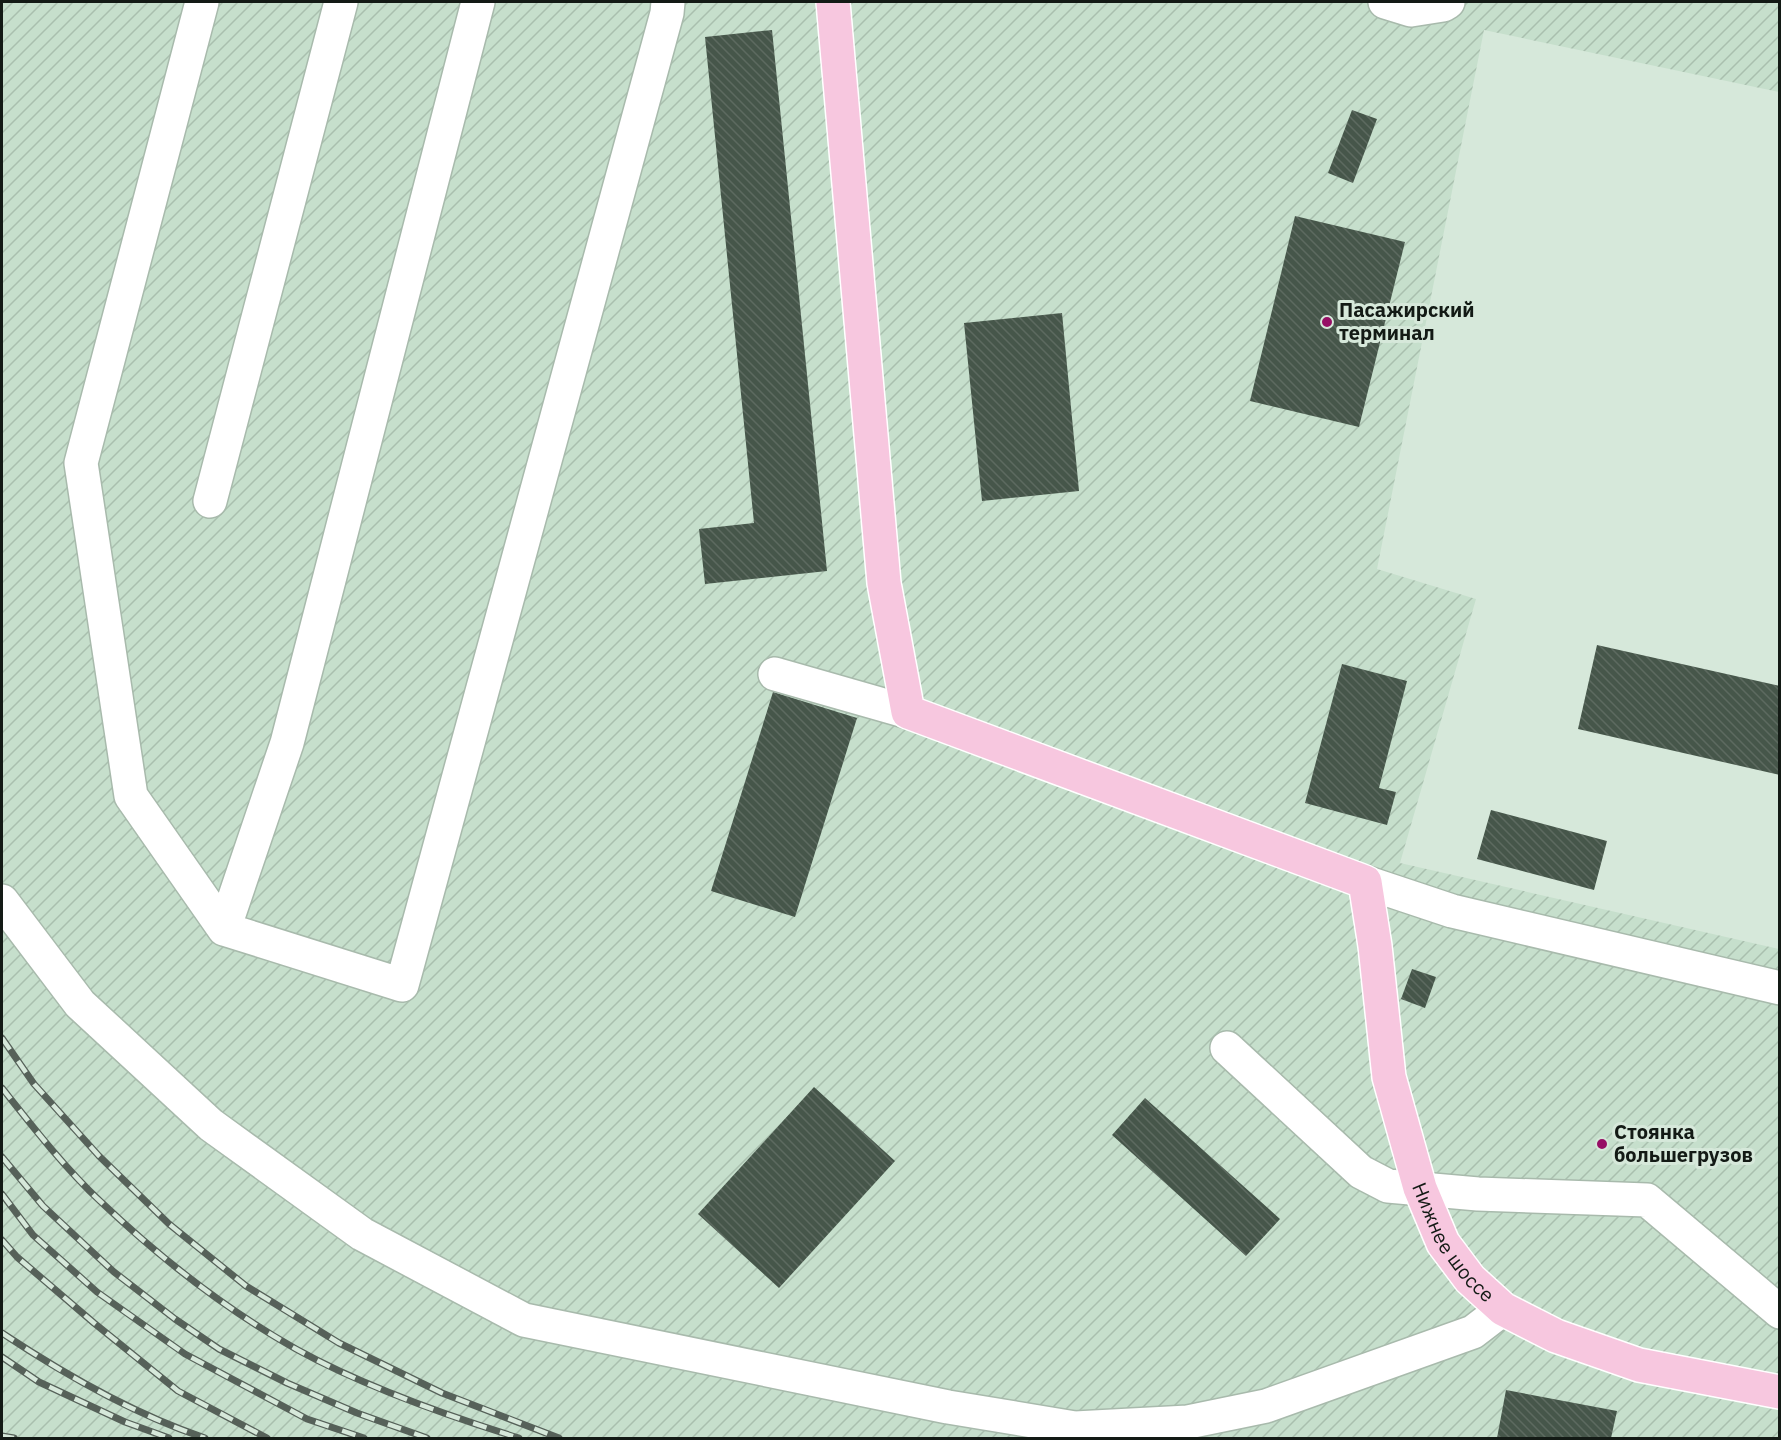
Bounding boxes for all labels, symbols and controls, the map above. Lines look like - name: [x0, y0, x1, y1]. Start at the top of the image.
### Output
- place label: Пасажирский терминал: [1339, 296, 1475, 346]
- marker: Пасажирский терминал: [1320, 315, 1334, 329]
- place label: Стоянка большегрузов: [1614, 1118, 1753, 1168]
- marker: Стоянка большегрузов: [1595, 1137, 1609, 1151]
- street label: Нижнее шоссе: [1406, 1178, 1501, 1308]

